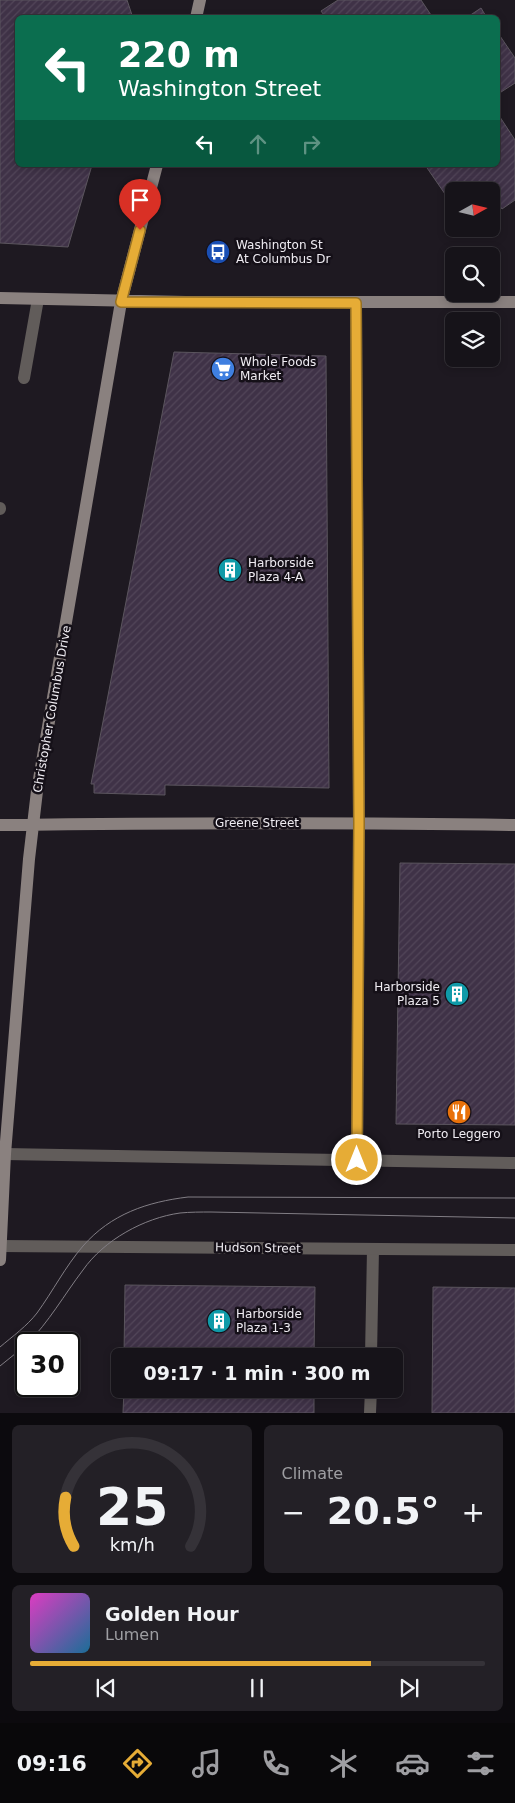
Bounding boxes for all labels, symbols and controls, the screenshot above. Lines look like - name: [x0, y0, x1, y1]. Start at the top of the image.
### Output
- icon: left: [35, 35, 100, 100]
- text: 220 m: [118, 35, 240, 75]
- text: Washington Street: [118, 76, 321, 101]
- icon: left: [191, 130, 219, 158]
- icon: ahead: [244, 130, 272, 158]
- icon: right: [297, 130, 325, 158]
- pin: [119, 179, 161, 230]
- north arrow: [445, 182, 500, 238]
- map controls: [445, 182, 500, 367]
- icon: arrive: [126, 186, 154, 214]
- place label: Washington St At Columbus Dr: [236, 238, 330, 266]
- bus stop icon: Washington St At Columbus Dr: [205, 239, 231, 265]
- button: search: [445, 247, 500, 302]
- button: layers: [445, 312, 500, 367]
- place label: Whole Foods Market: [240, 355, 316, 383]
- supermarket icon: Whole Foods Market: [210, 356, 236, 382]
- place label: Harborside Plaza 4-A: [248, 556, 314, 584]
- building icon: Harborside Plaza 4-A: [217, 557, 243, 583]
- street label: Christopher Columbus Drive: [30, 624, 74, 794]
- street label: Greene Street: [215, 816, 299, 830]
- place label: Harborside Plaza 5: [374, 980, 440, 1008]
- building icon: Harborside Plaza 5: [444, 981, 470, 1007]
- restaurant icon: Porto Leggero: [446, 1099, 472, 1125]
- place label: Porto Leggero: [417, 1127, 501, 1141]
- position arrow: [330, 1133, 382, 1185]
- street label: Hudson Street: [215, 1240, 301, 1256]
- place label: Harborside Plaza 1-3: [236, 1307, 302, 1335]
- building icon: Harborside Plaza 1-3: [206, 1308, 232, 1334]
- speed limit sign: 30: [15, 1332, 80, 1397]
- text: 09:17 · 1 min · 300 m: [143, 1362, 371, 1384]
- text: Climate: [282, 1464, 343, 1483]
- text: 25: [96, 1477, 168, 1537]
- text: 20.5°: [327, 1489, 440, 1533]
- text: −: [282, 1496, 305, 1529]
- text: +: [462, 1496, 485, 1529]
- text: km/h: [109, 1534, 154, 1555]
- text: Golden Hour: [105, 1603, 239, 1625]
- text: Lumen: [105, 1625, 159, 1644]
- icon: previous: [92, 1674, 120, 1702]
- icon: pause: [243, 1674, 271, 1702]
- icon: next: [395, 1674, 423, 1702]
- icon: directions: [120, 1746, 155, 1781]
- icon: music: [189, 1746, 224, 1781]
- icon: phone: [258, 1746, 293, 1781]
- icon: climate: [326, 1746, 361, 1781]
- icon: car: [395, 1746, 430, 1781]
- icon: filters: [463, 1746, 498, 1781]
- text: 09:16: [17, 1751, 87, 1776]

